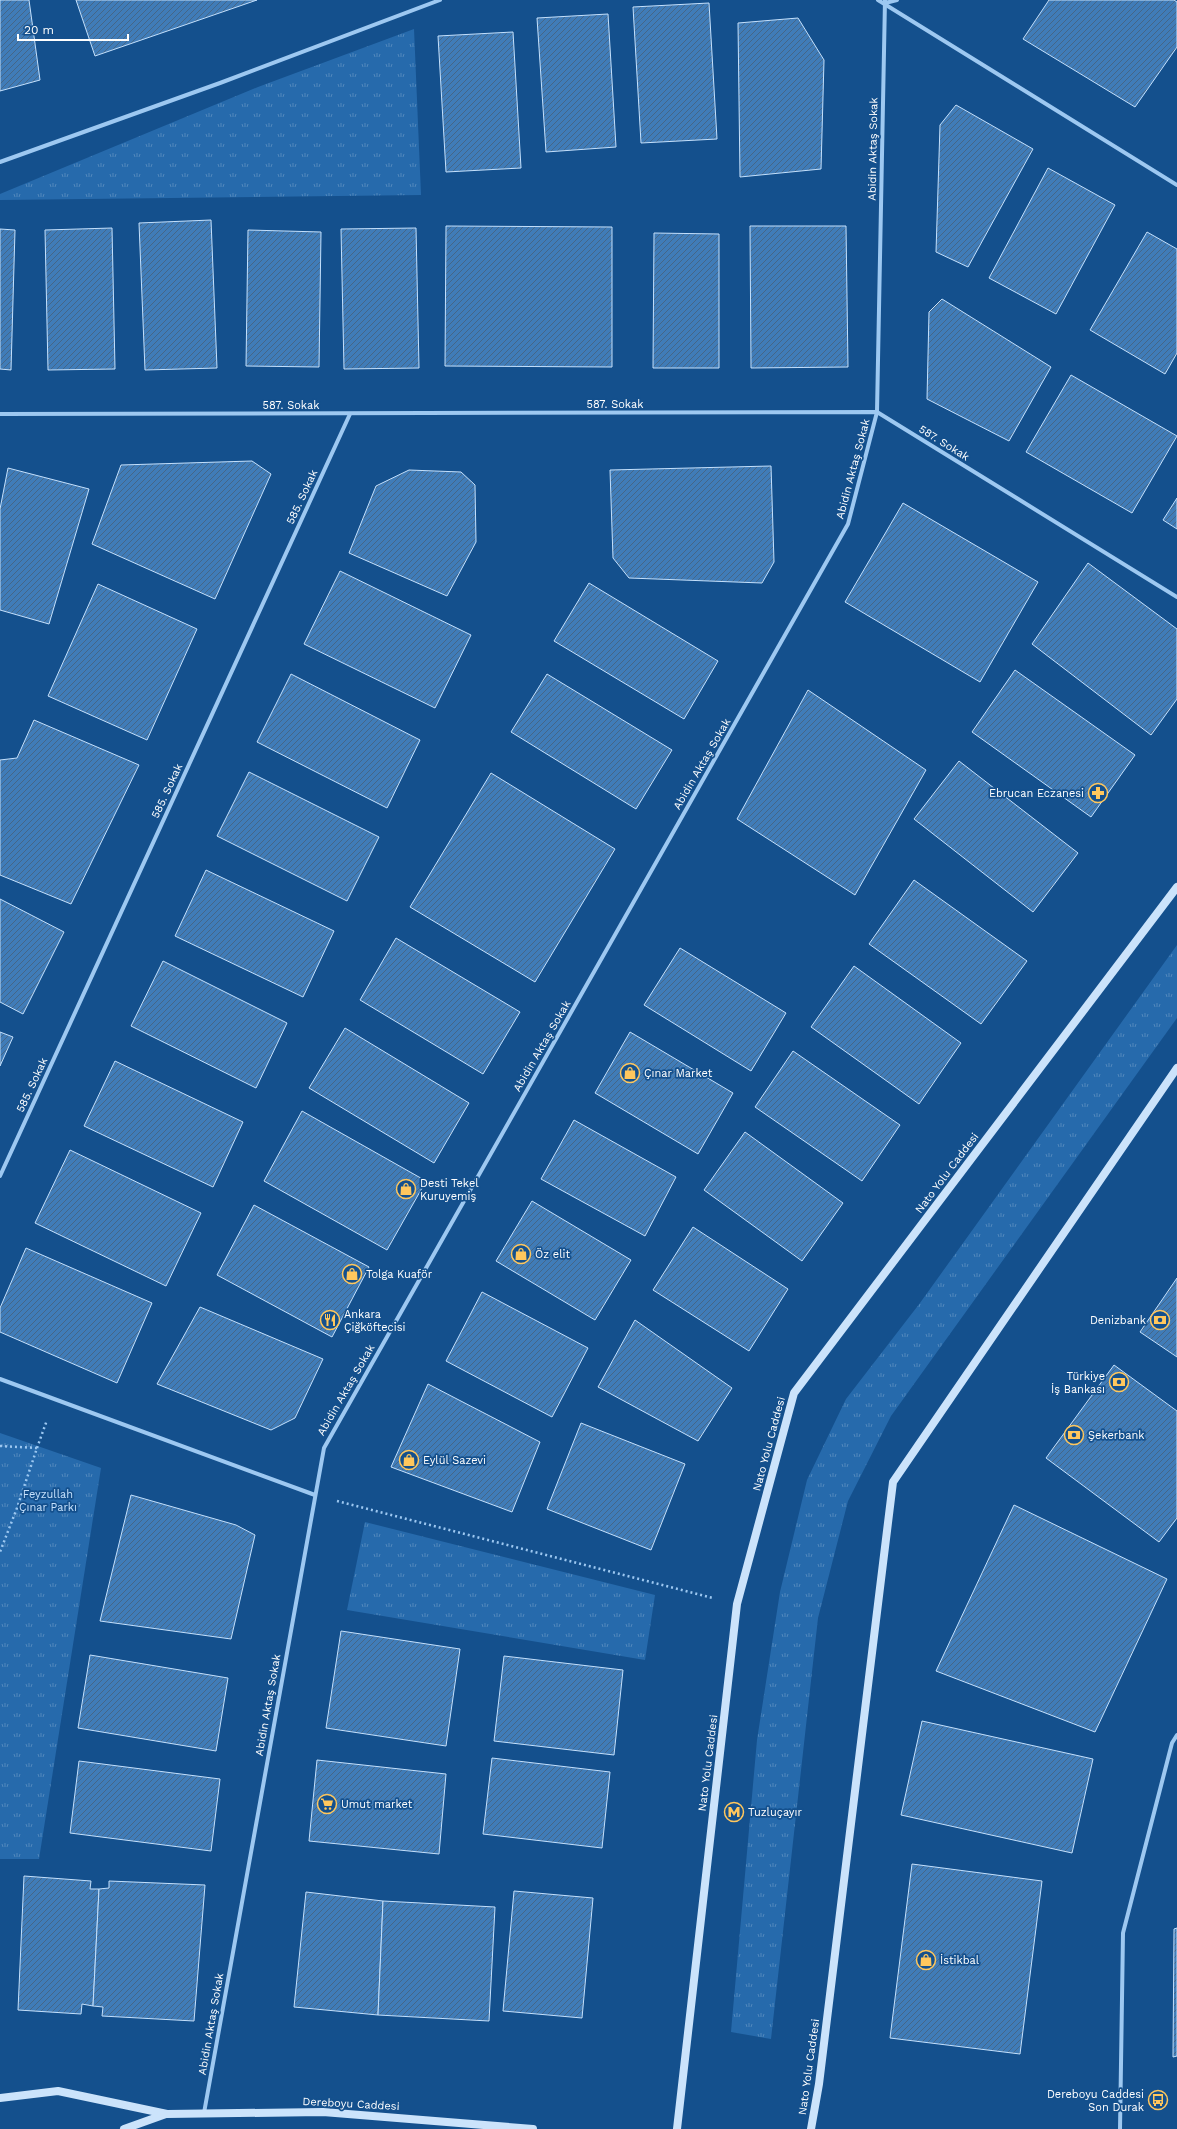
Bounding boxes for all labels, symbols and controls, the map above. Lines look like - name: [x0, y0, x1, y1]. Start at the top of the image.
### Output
- scale bar: [18, 16, 128, 42]
- text: 20 m: [24, 23, 54, 37]
- street label: Abidin Aktaş Sokak: [866, 97, 880, 201]
- street label: 587. Sokak: [587, 398, 643, 411]
- street label: 587. Sokak: [263, 399, 319, 412]
- street label: Abidin Aktaş Sokak: [833, 417, 873, 521]
- street label: 587. Sokak: [916, 422, 972, 464]
- street label: 585. Sokak: [284, 468, 320, 526]
- street label: Abidin Aktaş Sokak: [671, 716, 733, 812]
- street label: 585. Sokak: [149, 762, 185, 820]
- pharmacy icon: Ebrucan Eczanesi: [1087, 782, 1109, 804]
- place label: Ebrucan Eczanesi: [989, 787, 1084, 800]
- street label: Abidin Aktaş Sokak: [511, 998, 573, 1094]
- street label: 585. Sokak: [14, 1056, 50, 1114]
- shop icon: Çınar Market: [619, 1062, 641, 1084]
- place label: Çınar Market: [644, 1067, 713, 1080]
- street label: Nato Yolu Caddesi: [913, 1130, 981, 1216]
- place label: Desti Tekel Kuruyemiş: [420, 1177, 479, 1203]
- shop icon: Desti Tekel Kuruyemiş: [395, 1178, 417, 1200]
- shop icon: Öz elit: [510, 1243, 532, 1265]
- place label: Öz elit: [535, 1247, 570, 1261]
- shop icon: Tolga Kuaför: [341, 1263, 363, 1285]
- place label: Tolga Kuaför: [366, 1268, 433, 1281]
- place label: Ankara Çiğköftecisi: [344, 1308, 405, 1334]
- restaurant icon: Ankara Çiğköftecisi: [319, 1309, 341, 1331]
- bank icon: Denizbank: [1149, 1309, 1171, 1331]
- place label: Denizbank: [1090, 1314, 1146, 1327]
- street label: Abidin Aktaş Sokak: [315, 1342, 377, 1438]
- place label: Türkiye İş Bankası: [1051, 1370, 1105, 1396]
- bank icon: Türkiye İş Bankası: [1108, 1371, 1130, 1393]
- street label: Nato Yolu Caddesi: [750, 1395, 788, 1493]
- bank icon: Şekerbank: [1063, 1424, 1085, 1446]
- place label: Şekerbank: [1088, 1429, 1144, 1442]
- shop icon: Eylül Sazevi: [398, 1449, 420, 1471]
- place label: Eylül Sazevi: [423, 1454, 486, 1467]
- park label: Feyzullah Çınar Parkı: [19, 1488, 77, 1514]
- street label: Abidin Aktaş Sokak: [253, 1653, 283, 1757]
- street label: Nato Yolu Caddesi: [696, 1714, 720, 1812]
- supermarket icon: Umut market: [316, 1793, 338, 1815]
- place label: Umut market: [341, 1798, 413, 1811]
- metro station icon: Tuzluçayır: [723, 1801, 745, 1823]
- place label: Tuzluçayır: [748, 1806, 802, 1819]
- shop icon: İstikbal: [915, 1949, 937, 1971]
- place label: İstikbal: [940, 1953, 980, 1967]
- street label: Abidin Aktaş Sokak: [196, 1972, 226, 2076]
- street label: Nato Yolu Caddesi: [796, 2018, 822, 2116]
- place label: Dereboyu Caddesi Son Durak: [1047, 2088, 1144, 2114]
- bus stop icon: Dereboyu Caddesi Son Durak: [1147, 2089, 1169, 2111]
- street label: Dereboyu Caddesi: [302, 2095, 400, 2113]

